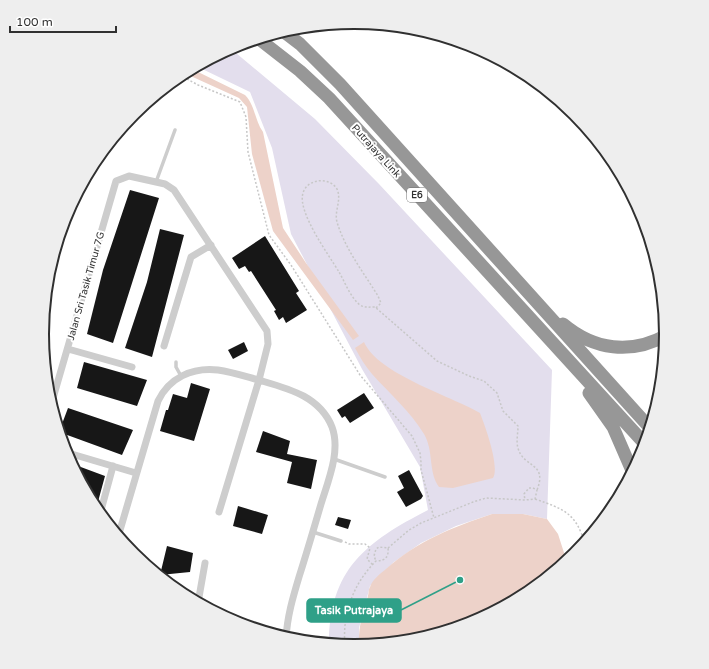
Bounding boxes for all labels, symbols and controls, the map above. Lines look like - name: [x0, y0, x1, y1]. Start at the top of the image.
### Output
- scale bar: [10, 8, 116, 34]
- text: 100 m: [16, 15, 53, 29]
- street label: Putrajaya Link: [349, 122, 403, 180]
- road number: E6: [407, 188, 427, 202]
- street label: Jalan Sri Tasik Timur 7G: [65, 230, 107, 342]
- callout: Tasik Putrajaya: [307, 599, 401, 622]
- text: Tasik Putrajaya: [314, 604, 393, 618]

